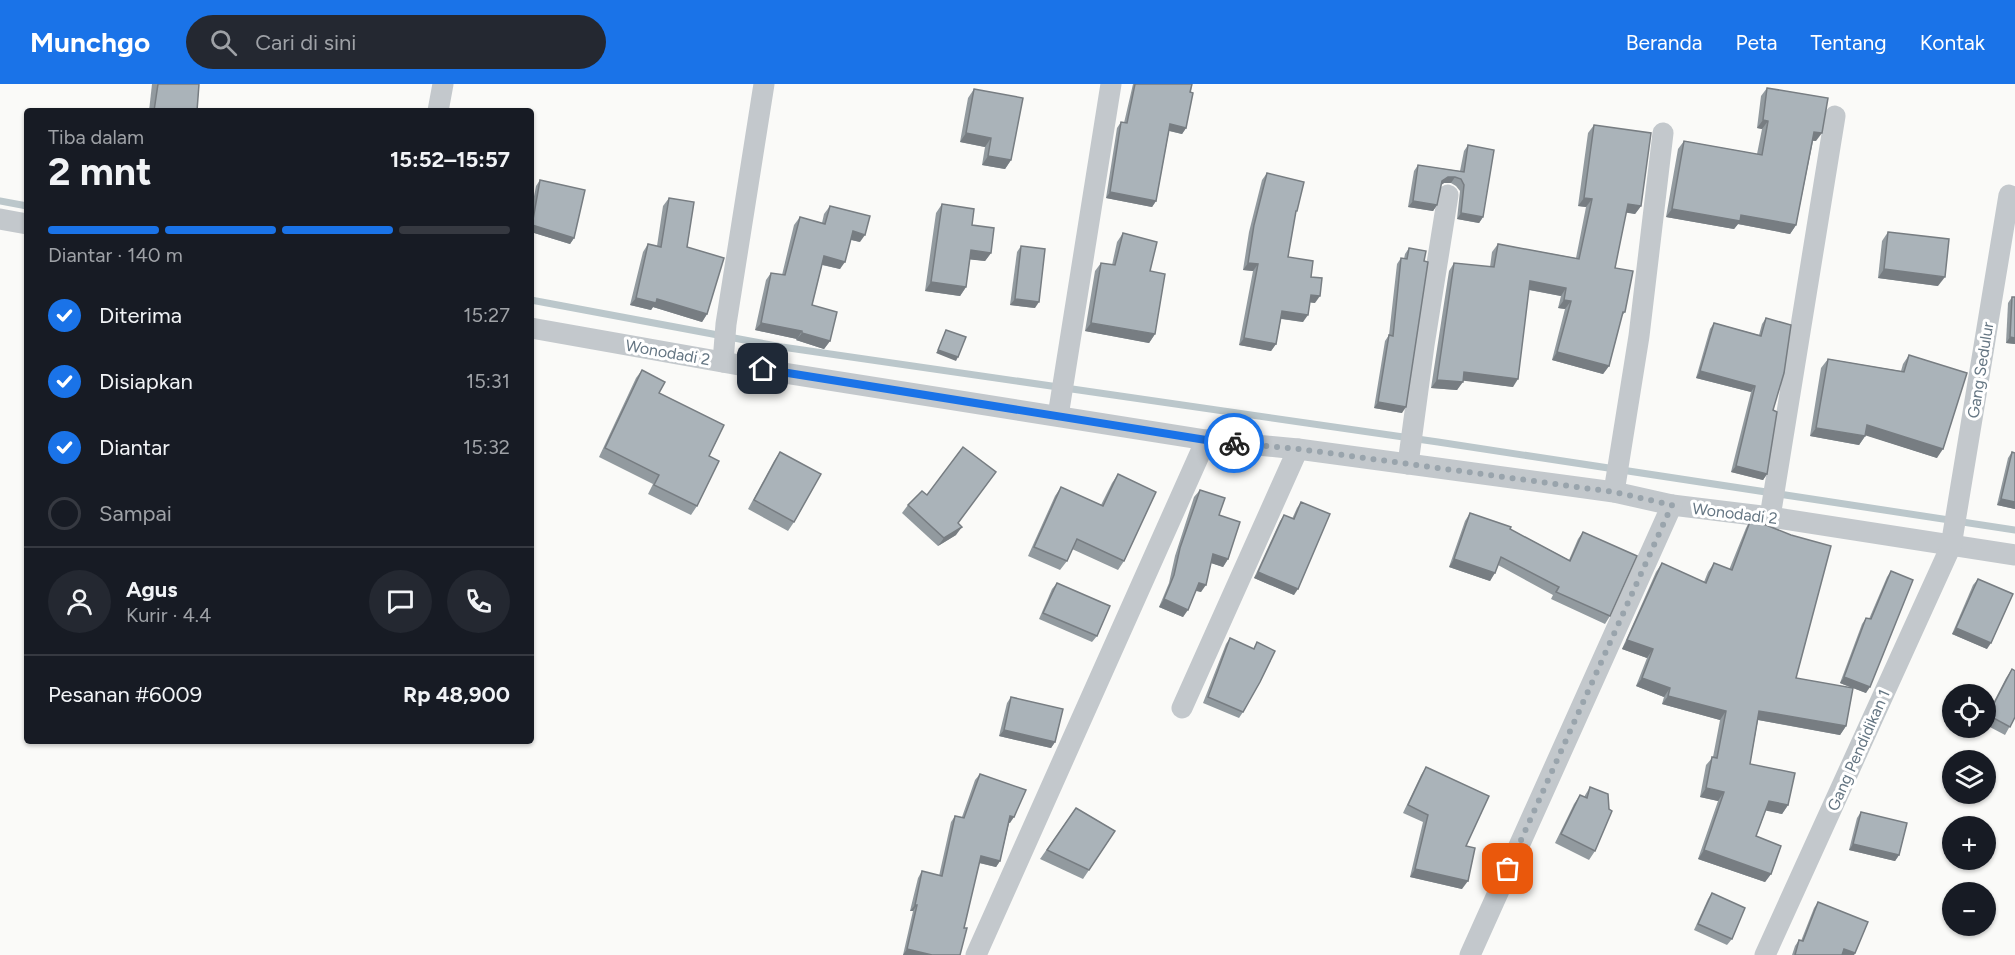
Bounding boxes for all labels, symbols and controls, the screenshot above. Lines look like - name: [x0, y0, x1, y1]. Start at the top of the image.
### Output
- search box: [186, 15, 606, 69]
- text: Munchgo: [30, 25, 150, 59]
- icon: search: [207, 26, 240, 59]
- text: Cari di sini: [255, 29, 356, 56]
- text: Beranda: [1626, 30, 1703, 55]
- text: Peta: [1736, 30, 1778, 55]
- text: Tentang: [1811, 30, 1887, 55]
- text: Kontak: [1920, 30, 1985, 55]
- text: Tiba dalam: [48, 125, 144, 149]
- text: 15:52–15:57: [390, 146, 510, 173]
- text: 2 mnt: [48, 148, 152, 195]
- text: Diantar · 140 m: [48, 243, 183, 267]
- icon: check: [48, 299, 81, 332]
- text: Diterima: [99, 302, 182, 329]
- text: 15:27: [463, 303, 510, 327]
- street label: Gang Sedulur: [1963, 320, 1998, 420]
- street label: Wonodadi 2: [624, 336, 712, 369]
- pin: [737, 343, 788, 394]
- icon: home: [746, 352, 779, 385]
- icon: check: [48, 365, 81, 398]
- text: Disiapkan: [99, 368, 193, 395]
- text: 15:31: [466, 369, 510, 393]
- courier: [1204, 413, 1264, 473]
- icon: bike: [1218, 427, 1251, 460]
- icon: check: [48, 431, 81, 464]
- text: Diantar: [99, 434, 170, 461]
- text: 15:32: [463, 435, 510, 459]
- street label: Wonodadi 2: [1691, 499, 1779, 528]
- text: Sampai: [99, 500, 172, 527]
- button: person: [48, 570, 111, 633]
- button: chat: [369, 570, 432, 633]
- button: phone: [447, 570, 510, 633]
- text: Agus: [126, 576, 177, 603]
- text: Kurir · 4.4: [126, 603, 211, 627]
- text: Pesanan #6009: [48, 681, 202, 708]
- text: Rp 48,900: [403, 681, 510, 708]
- map controls: [1942, 684, 1996, 936]
- button: locate: [1942, 684, 1996, 738]
- street label: Gang Pendidikan 1: [1823, 687, 1894, 814]
- button: layers: [1942, 750, 1996, 804]
- button: +: [1942, 816, 1996, 870]
- pin: [1482, 843, 1533, 894]
- icon: bag: [1491, 852, 1524, 885]
- button: −: [1942, 882, 1996, 936]

